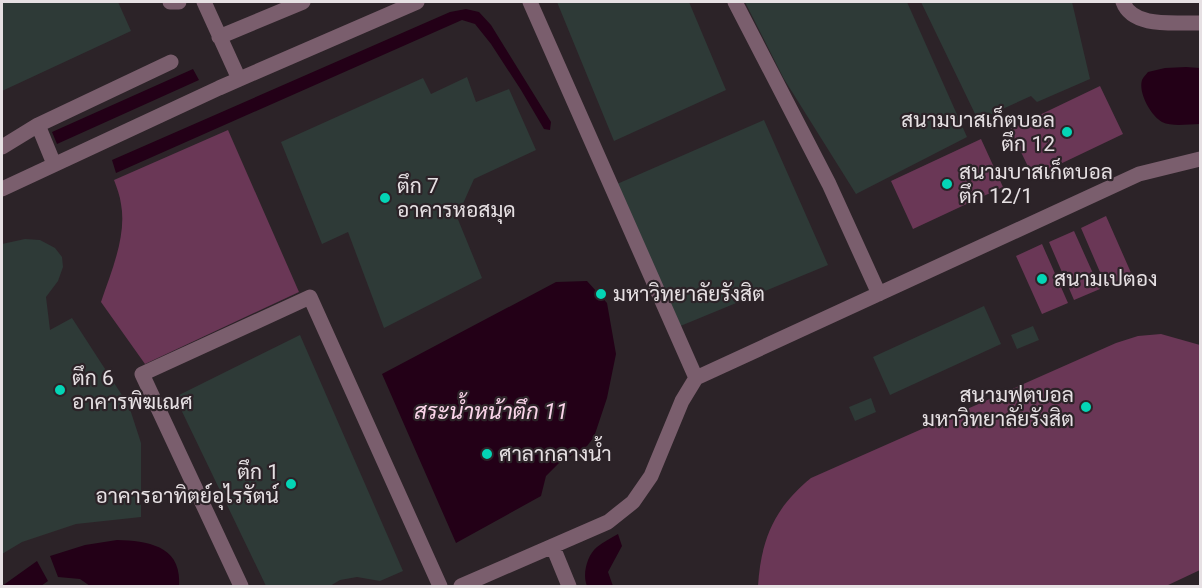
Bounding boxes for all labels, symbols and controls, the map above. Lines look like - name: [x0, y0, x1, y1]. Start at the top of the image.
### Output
- place label: สนามบาสเก็ตบอล ตึก 12: [901, 105, 1055, 156]
- marker: สนามบาสเก็ตบอล ตึก 12: [1060, 125, 1074, 139]
- place label: สนามบาสเก็ตบอล ตึก 12/1: [959, 157, 1113, 208]
- place label: ตึก 7 อาคารหอสมุด: [397, 173, 516, 224]
- marker: สนามบาสเก็ตบอล ตึก 12/1: [940, 177, 954, 191]
- marker: ตึก 7 อาคารหอสมุด: [378, 191, 392, 205]
- place label: สนามเปตอง: [1054, 267, 1158, 291]
- marker: สนามเปตอง: [1035, 272, 1049, 286]
- place label: มหาวิทยาลัยรังสิต: [613, 282, 765, 306]
- marker: มหาวิทยาลัยรังสิต: [594, 287, 608, 301]
- place label: ตึก 6 อาคารพิฆเณศ: [72, 365, 193, 414]
- marker: ตึก 6 อาคารพิฆเณศ: [53, 383, 67, 397]
- place label: สนามฟุตบอล มหาวิทยาลัยรังสิต: [922, 383, 1074, 431]
- water label: สระน้ำหน้าตึก 11: [414, 392, 568, 424]
- marker: สนามฟุตบอล มหาวิทยาลัยรังสิต: [1079, 400, 1093, 414]
- place label: ศาลากลางน้ำ: [499, 436, 612, 466]
- marker: ศาลากลางน้ำ: [480, 447, 494, 461]
- place label: ตึก 1 อาคารอาทิตย์อุไรรัตน์: [95, 459, 279, 510]
- marker: ตึก 1 อาคารอาทิตย์อุไรรัตน์: [284, 477, 298, 491]

